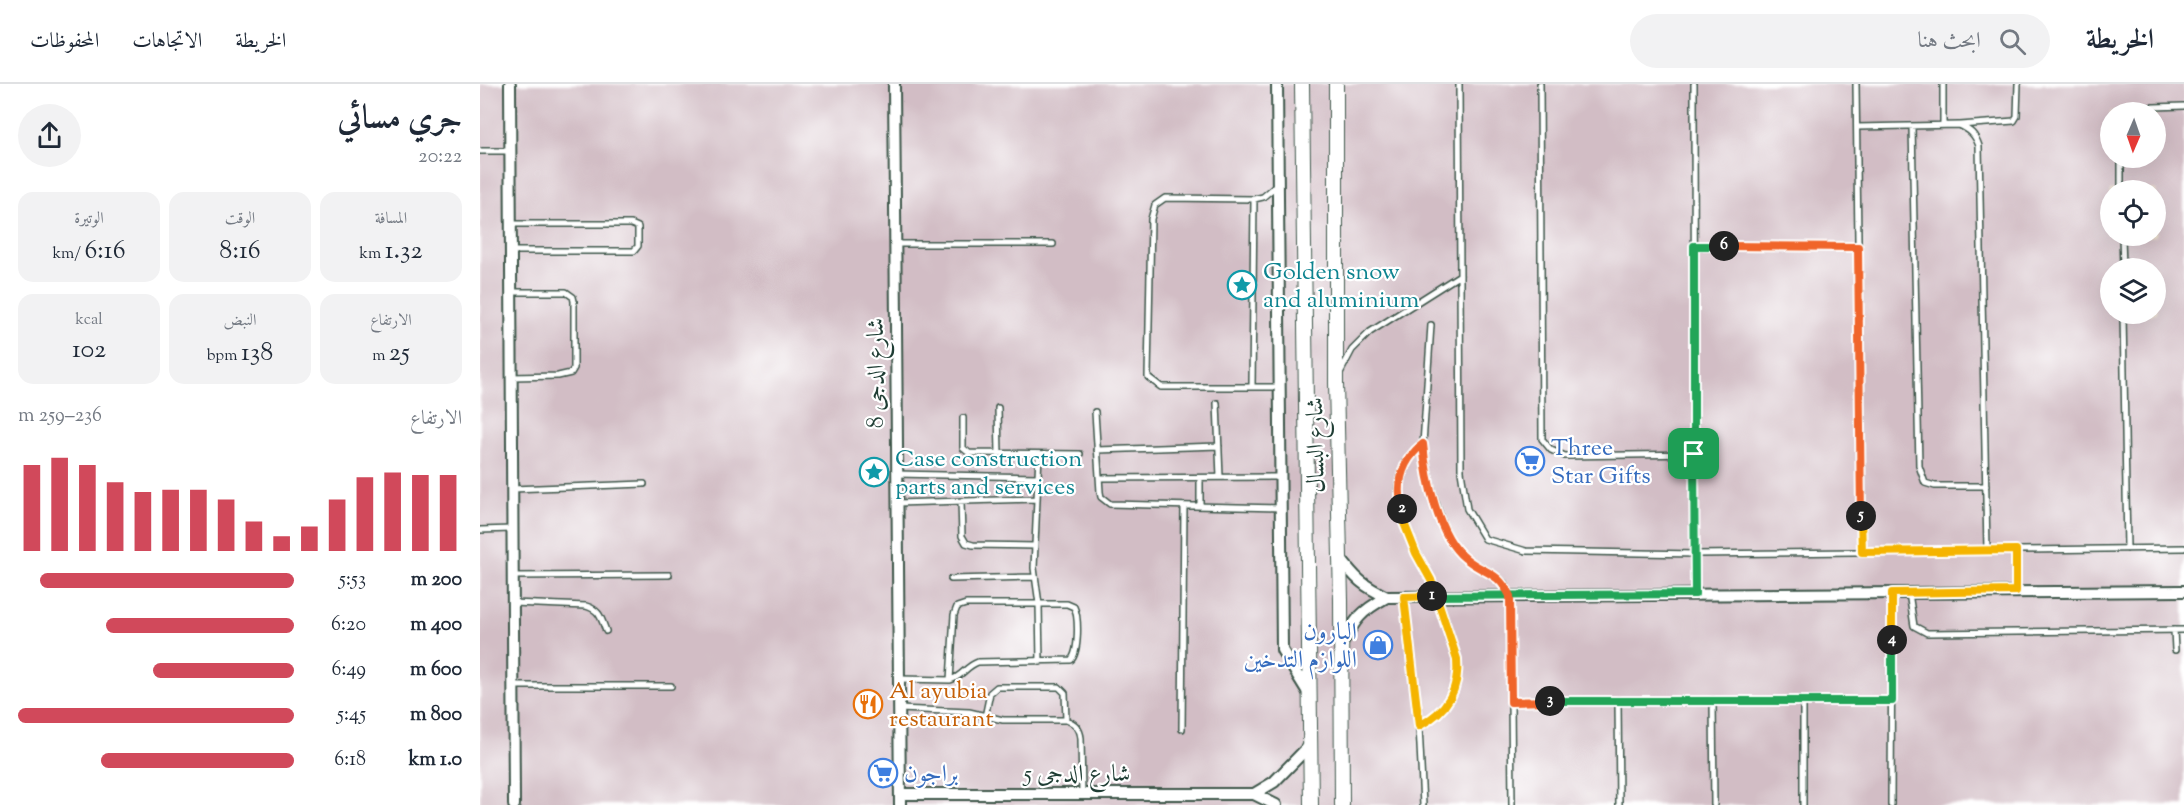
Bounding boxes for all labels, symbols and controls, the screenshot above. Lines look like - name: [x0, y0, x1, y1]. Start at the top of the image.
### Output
- search box: [1630, 14, 2050, 68]
- text: الخريطة: [2086, 21, 2154, 61]
- icon: search: [1996, 25, 2029, 58]
- text: ابحث هنا: [1918, 26, 1981, 58]
- text: المحفوظات: [30, 27, 99, 57]
- text: الاتجاهات: [132, 27, 202, 57]
- text: الخريطة: [235, 27, 286, 57]
- text: جري مسائي: [337, 96, 462, 144]
- north arrow: [2100, 102, 2166, 168]
- map controls: [2100, 102, 2166, 324]
- button: share: [18, 104, 81, 167]
- text: 20:22: [418, 143, 462, 172]
- button: locate: [2100, 180, 2166, 246]
- text: الوتيرة: [74, 208, 104, 231]
- text: الوقت: [225, 208, 255, 231]
- text: المسافة: [375, 208, 407, 231]
- pin: 6: [1709, 231, 1739, 261]
- text: 6:16: [84, 233, 126, 270]
- text: 8:16: [219, 233, 261, 270]
- text: 1.32: [385, 233, 423, 270]
- text: 6: [1720, 234, 1728, 257]
- text: /km: [52, 243, 84, 266]
- text: km: [359, 243, 385, 266]
- place label: Golden snow and aluminium: [1263, 256, 1419, 318]
- button: layers: [2100, 258, 2166, 324]
- place icon: Golden snow and aluminium: [1226, 269, 1258, 301]
- text: kcal: [75, 309, 103, 332]
- text: النبض: [224, 310, 256, 333]
- text: الارتفاع: [370, 310, 412, 333]
- street label: شارع الدجى 8: [860, 318, 895, 428]
- text: 102: [72, 332, 106, 369]
- text: 138: [241, 335, 273, 372]
- text: 25: [389, 335, 410, 372]
- text: bpm: [207, 345, 241, 368]
- text: m: [372, 345, 389, 368]
- street label: شارع البسال: [1299, 397, 1336, 493]
- text: 236–259 m: [18, 402, 102, 431]
- text: الارتفاع: [410, 405, 462, 434]
- pin: [1668, 428, 1719, 479]
- place label: Three Star Gifts: [1551, 432, 1651, 494]
- icon: arrive: [1677, 437, 1710, 470]
- place label: Case construction parts and services: [895, 443, 1082, 505]
- supermarket icon: Three Star Gifts: [1514, 445, 1546, 477]
- place icon: Case construction parts and services: [858, 456, 890, 488]
- pin: 2: [1387, 494, 1417, 524]
- text: 2: [1398, 497, 1406, 520]
- pin: 5: [1846, 501, 1876, 531]
- text: 5: [1858, 504, 1864, 527]
- text: 5:53: [339, 566, 366, 595]
- text: 200 m: [411, 566, 462, 595]
- pin: 1: [1417, 581, 1447, 611]
- text: 1: [1429, 584, 1435, 607]
- text: 6:20: [331, 611, 366, 640]
- text: 400 m: [410, 611, 462, 640]
- place label: البارون اللوازم التدخين: [1244, 616, 1357, 680]
- pin: 4: [1877, 625, 1907, 655]
- text: 4: [1888, 628, 1896, 651]
- shop icon: البارون اللوازم التدخين: [1362, 629, 1394, 661]
- text: 6:49: [331, 656, 366, 685]
- text: 600 m: [410, 656, 462, 685]
- place label: Al ayubia restaurant: [889, 675, 994, 737]
- pin: 3: [1535, 686, 1565, 716]
- restaurant icon: Al ayubia restaurant: [852, 688, 884, 720]
- text: 3: [1547, 689, 1553, 712]
- text: 5:45: [337, 701, 366, 730]
- text: 800 m: [410, 701, 462, 730]
- text: 6:18: [334, 746, 366, 775]
- text: 1.0 km: [408, 746, 462, 775]
- supermarket icon: براجون: [867, 757, 899, 789]
- place label: براجون: [904, 758, 958, 792]
- street label: شارع الدجى 5: [1022, 758, 1130, 793]

